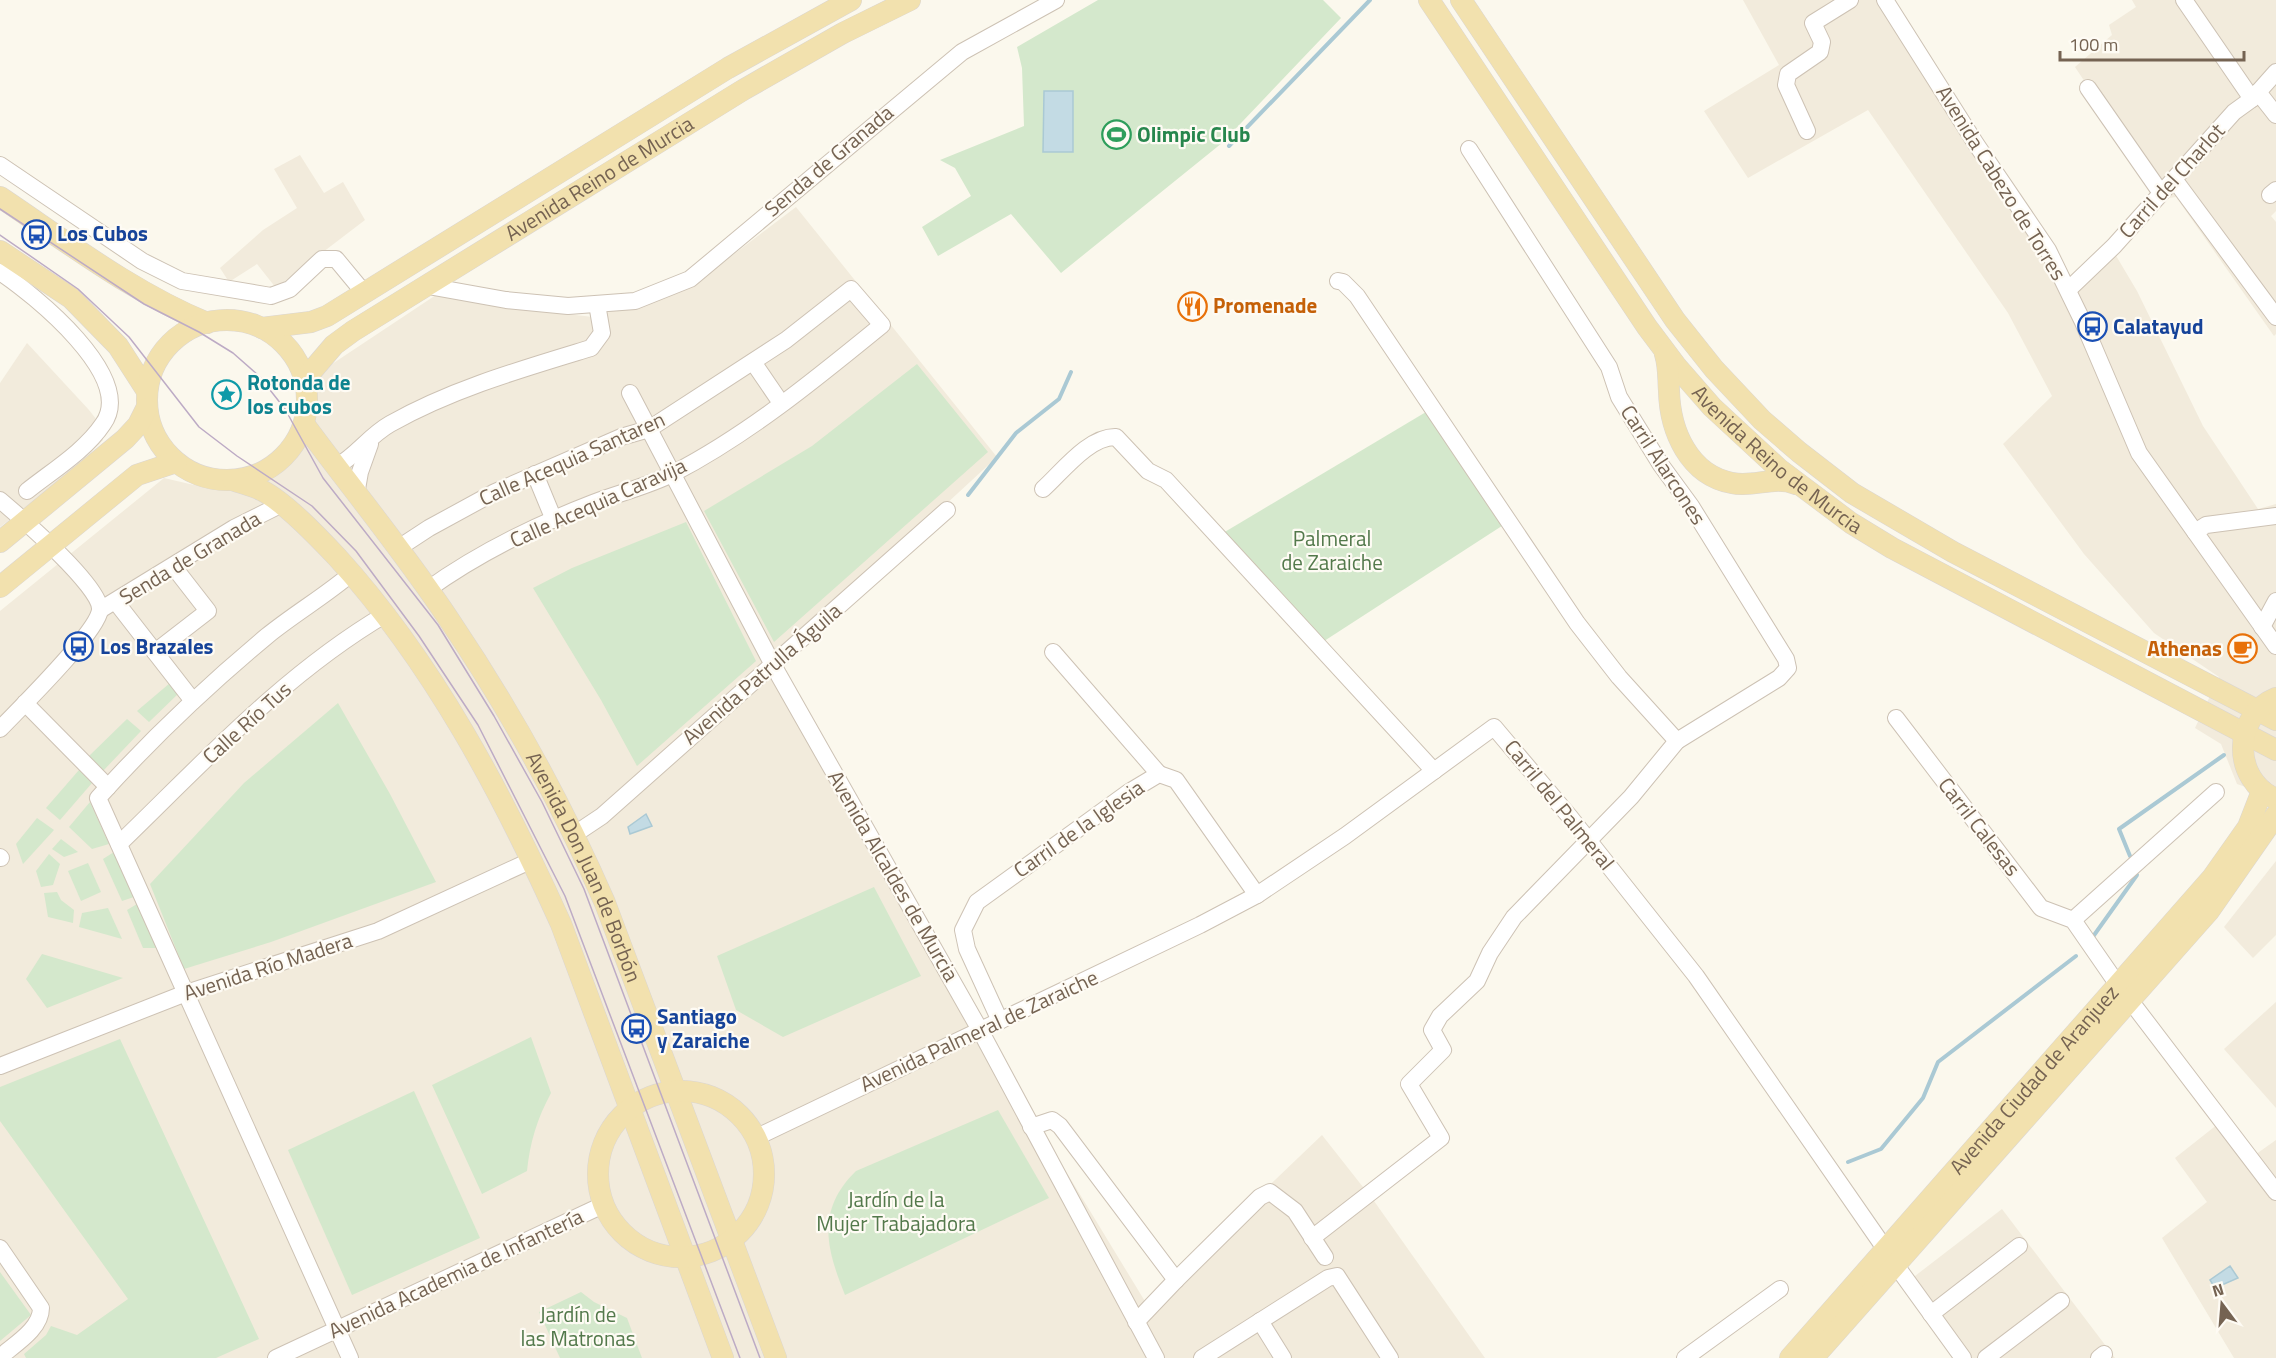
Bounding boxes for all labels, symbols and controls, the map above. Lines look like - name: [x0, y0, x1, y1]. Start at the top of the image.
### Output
- scale bar: [2060, 24, 2244, 62]
- text: 100 m: [2069, 31, 2118, 58]
- street label: Avenida Cabezo de Torres: [1929, 79, 2075, 286]
- street label: Senda de Granada: [757, 96, 900, 224]
- street label: Avenida Reino de Murcia: [499, 107, 700, 248]
- street label: Carril del Charlot: [2111, 115, 2232, 245]
- place label: Olimpic Club: [1137, 118, 1250, 150]
- sports icon: Olimpic Club: [1100, 119, 1132, 151]
- place label: Los Cubos: [57, 217, 148, 249]
- bus stop icon: Los Cubos: [20, 218, 52, 250]
- place label: Promenade: [1213, 289, 1317, 321]
- restaurant icon: Promenade: [1176, 290, 1208, 322]
- place label: Calatayud: [2113, 310, 2203, 342]
- bus stop icon: Calatayud: [2076, 311, 2108, 343]
- place label: Rotonda de los cubos: [247, 366, 351, 422]
- street label: Avenida Reino de Murcia: [1685, 378, 1869, 542]
- place icon: Rotonda de los cubos: [210, 379, 242, 411]
- street label: Carril Alarcones: [1613, 398, 1715, 531]
- street label: Calle Acequia Santaren: [473, 403, 670, 514]
- street label: Calle Acequia Caravija: [504, 449, 691, 555]
- street label: Senda de Granada: [113, 502, 267, 612]
- park label: Palmeral de Zaraiche: [1281, 522, 1383, 578]
- street label: Avenida Patrulla Águila: [674, 594, 849, 752]
- place label: Los Brazales: [100, 630, 214, 662]
- bus stop icon: Los Brazales: [63, 631, 95, 663]
- place label: Athenas: [2147, 632, 2222, 664]
- cafe icon: Athenas: [2227, 633, 2259, 665]
- street label: Calle Río Tus: [195, 673, 298, 771]
- street label: Carril del Palmeral: [1497, 732, 1623, 877]
- street label: Avenida Don Juan de Borbón: [518, 745, 650, 987]
- street label: Avenida Alcaldes de Murcia: [820, 764, 968, 988]
- street label: Carril Calesas: [1931, 770, 2029, 883]
- street label: Carril de la Iglesia: [1007, 771, 1151, 885]
- street label: Avenida Río Madera: [179, 924, 357, 1008]
- street label: Avenida Palmeral de Zaraiche: [854, 961, 1103, 1099]
- street label: Avenida Ciudad de Aranjuez: [1941, 978, 2126, 1181]
- place label: Santiago y Zaraiche: [657, 1000, 750, 1056]
- bus stop icon: Santiago y Zaraiche: [620, 1013, 652, 1045]
- park label: Jardín de la Mujer Trabajadora: [816, 1183, 976, 1239]
- street label: Avenida Academia de Infantería: [323, 1200, 589, 1346]
- north arrow: [2192, 1274, 2252, 1334]
- text: N: [2209, 1277, 2227, 1303]
- park label: Jardín de las Matronas: [521, 1298, 636, 1354]

